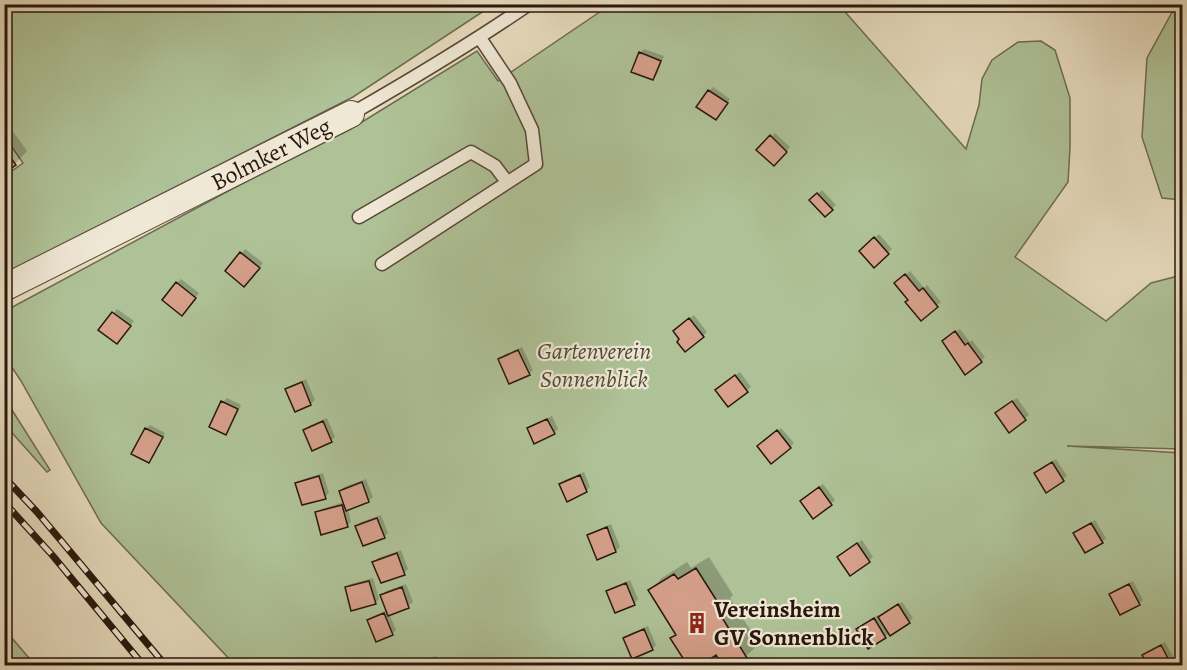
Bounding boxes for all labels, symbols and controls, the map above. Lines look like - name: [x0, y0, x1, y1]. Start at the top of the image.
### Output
- street label: Bolmker Weg: [205, 110, 337, 198]
- park label: Gartenverein Sonnenblick: [537, 335, 651, 395]
- place label: Vereinsheim GV Sonnenblick: [713, 593, 874, 653]
- building icon: Vereinsheim GV Sonnenblick: [685, 611, 709, 635]

